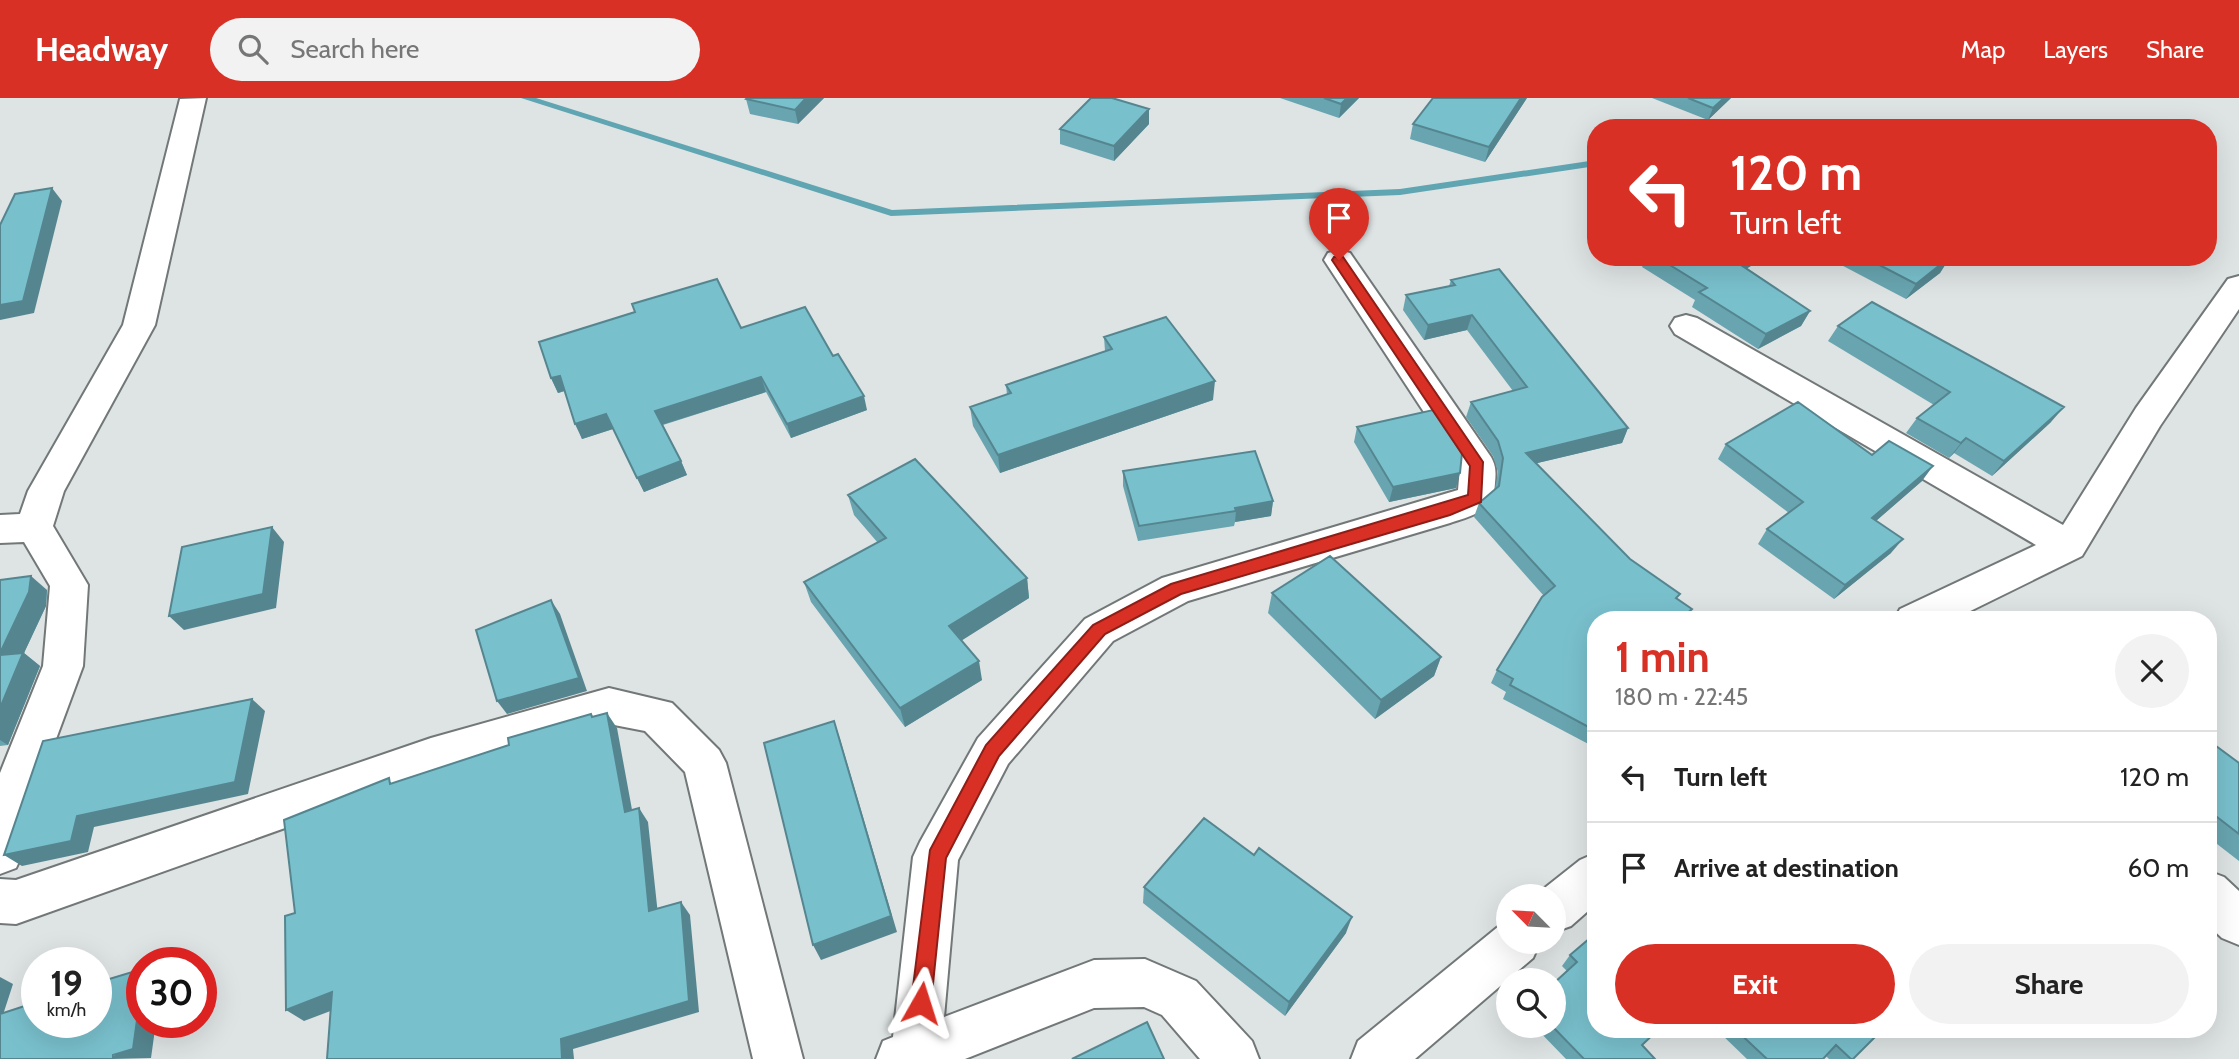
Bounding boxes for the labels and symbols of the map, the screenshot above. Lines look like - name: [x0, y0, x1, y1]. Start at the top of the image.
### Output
- pin: [1309, 188, 1369, 260]
- north arrow: [1496, 884, 1566, 954]
- speed limit sign: 30: [126, 947, 217, 1038]
- position arrow: [884, 966, 958, 1040]

